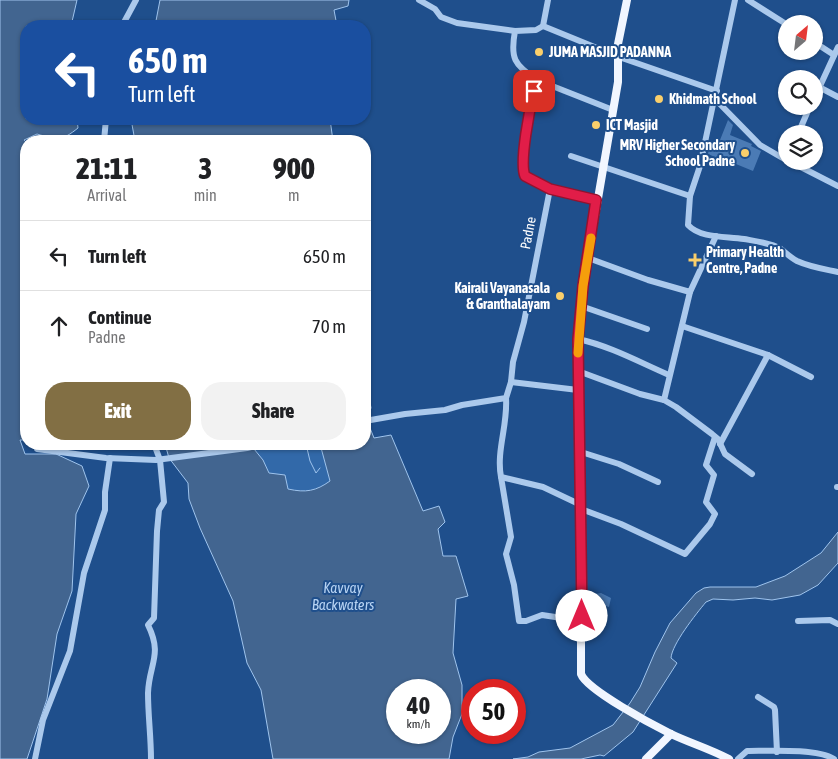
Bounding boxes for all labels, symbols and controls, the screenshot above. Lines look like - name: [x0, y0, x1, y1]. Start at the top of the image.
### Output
- north arrow: [778, 15, 822, 60]
- map controls: [778, 15, 823, 170]
- icon: left: [45, 40, 110, 105]
- text: 650 m: [128, 40, 207, 80]
- place label: JUMA MASJID PADANNA: [548, 44, 671, 60]
- marker: JUMA MASJID PADANNA: [533, 46, 545, 58]
- pin: [513, 70, 555, 112]
- button: search: [778, 70, 823, 115]
- icon: arrive: [520, 77, 548, 105]
- text: Turn left: [128, 81, 195, 107]
- place label: Khidmath School: [669, 91, 757, 107]
- marker: Khidmath School: [653, 93, 665, 105]
- place label: ICT Masjid: [606, 117, 658, 133]
- marker: ICT Masjid: [590, 119, 602, 131]
- button: layers: [778, 125, 823, 170]
- place label: MRV Higher Secondary School Padne: [620, 137, 735, 169]
- marker: MRV Higher Secondary School Padne: [739, 147, 751, 159]
- text: 21:11: [76, 151, 138, 185]
- text: 3: [198, 151, 212, 185]
- text: 900: [273, 151, 315, 185]
- text: Arrival: [87, 186, 126, 204]
- text: min: [194, 186, 217, 204]
- text: m: [288, 186, 300, 204]
- street label: Padne: [517, 215, 539, 251]
- icon: left: [45, 242, 73, 270]
- place label: Primary Health Centre, Padne: [706, 244, 784, 276]
- text: Turn left: [88, 245, 146, 267]
- text: 650 m: [303, 245, 346, 267]
- marker: Primary Health Centre, Padne: [688, 253, 702, 267]
- place label: Kairali Vayanasala & Granthalayam: [454, 280, 550, 312]
- marker: Kairali Vayanasala & Granthalayam: [554, 290, 566, 302]
- text: Continue: [88, 306, 152, 328]
- icon: ahead: [45, 312, 73, 340]
- text: 70 m: [312, 315, 346, 337]
- text: Padne: [88, 328, 126, 346]
- button: Exit: [45, 382, 191, 440]
- button: Share: [201, 382, 346, 440]
- water label: Kavvay Backwaters: [312, 579, 374, 613]
- position arrow: [555, 589, 607, 641]
- speed limit sign: 50: [461, 679, 526, 744]
- text: 40: [407, 691, 430, 719]
- text: km/h: [407, 717, 430, 731]

